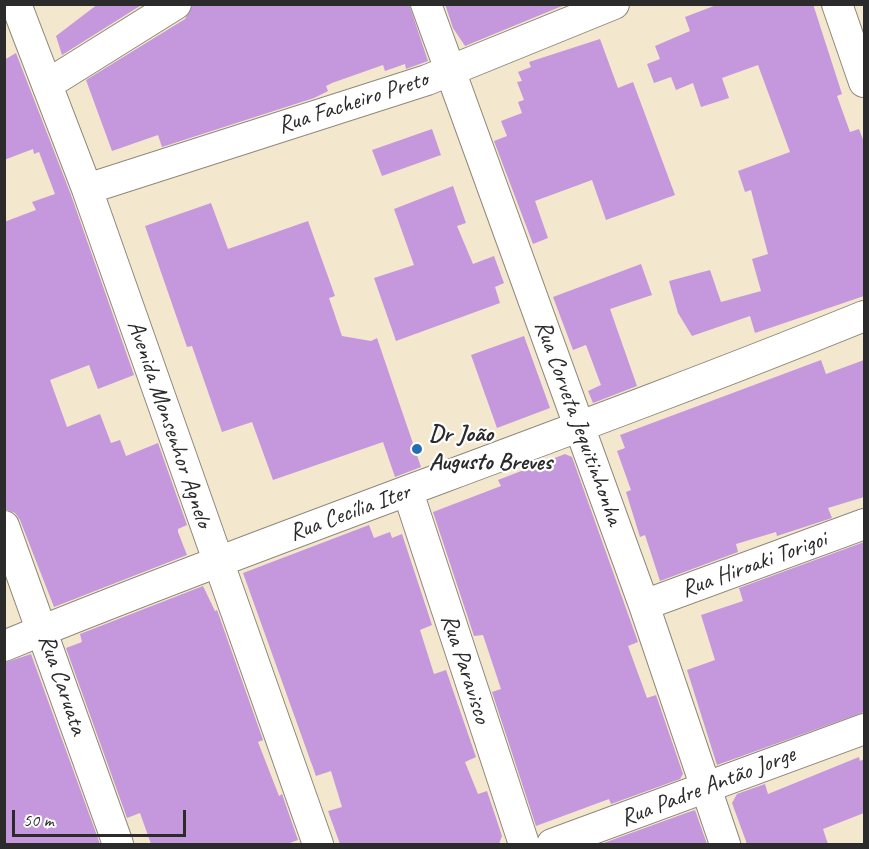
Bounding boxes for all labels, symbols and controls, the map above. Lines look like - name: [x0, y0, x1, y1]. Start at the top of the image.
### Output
- street label: Rua Facheiro Preto: [274, 65, 432, 141]
- street label: Avenida Monsenhor Agnelo: [120, 317, 218, 531]
- street label: Rua Corveta Jequitinhonha: [528, 317, 628, 529]
- place label: Dr João Augusto Breves: [429, 421, 552, 477]
- marker: Dr João Augusto Breves: [410, 442, 424, 456]
- street label: Rua Cecília Iter: [285, 478, 415, 548]
- street label: Rua Hiroaki Torigoi: [677, 525, 831, 605]
- street label: Rua Paravisco: [434, 611, 496, 727]
- street label: Rua Caruata: [31, 631, 93, 739]
- street label: Rua Padre Antão Jorge: [617, 740, 799, 834]
- scale bar: [15, 798, 189, 836]
- text: 50 m: [23, 809, 54, 831]

